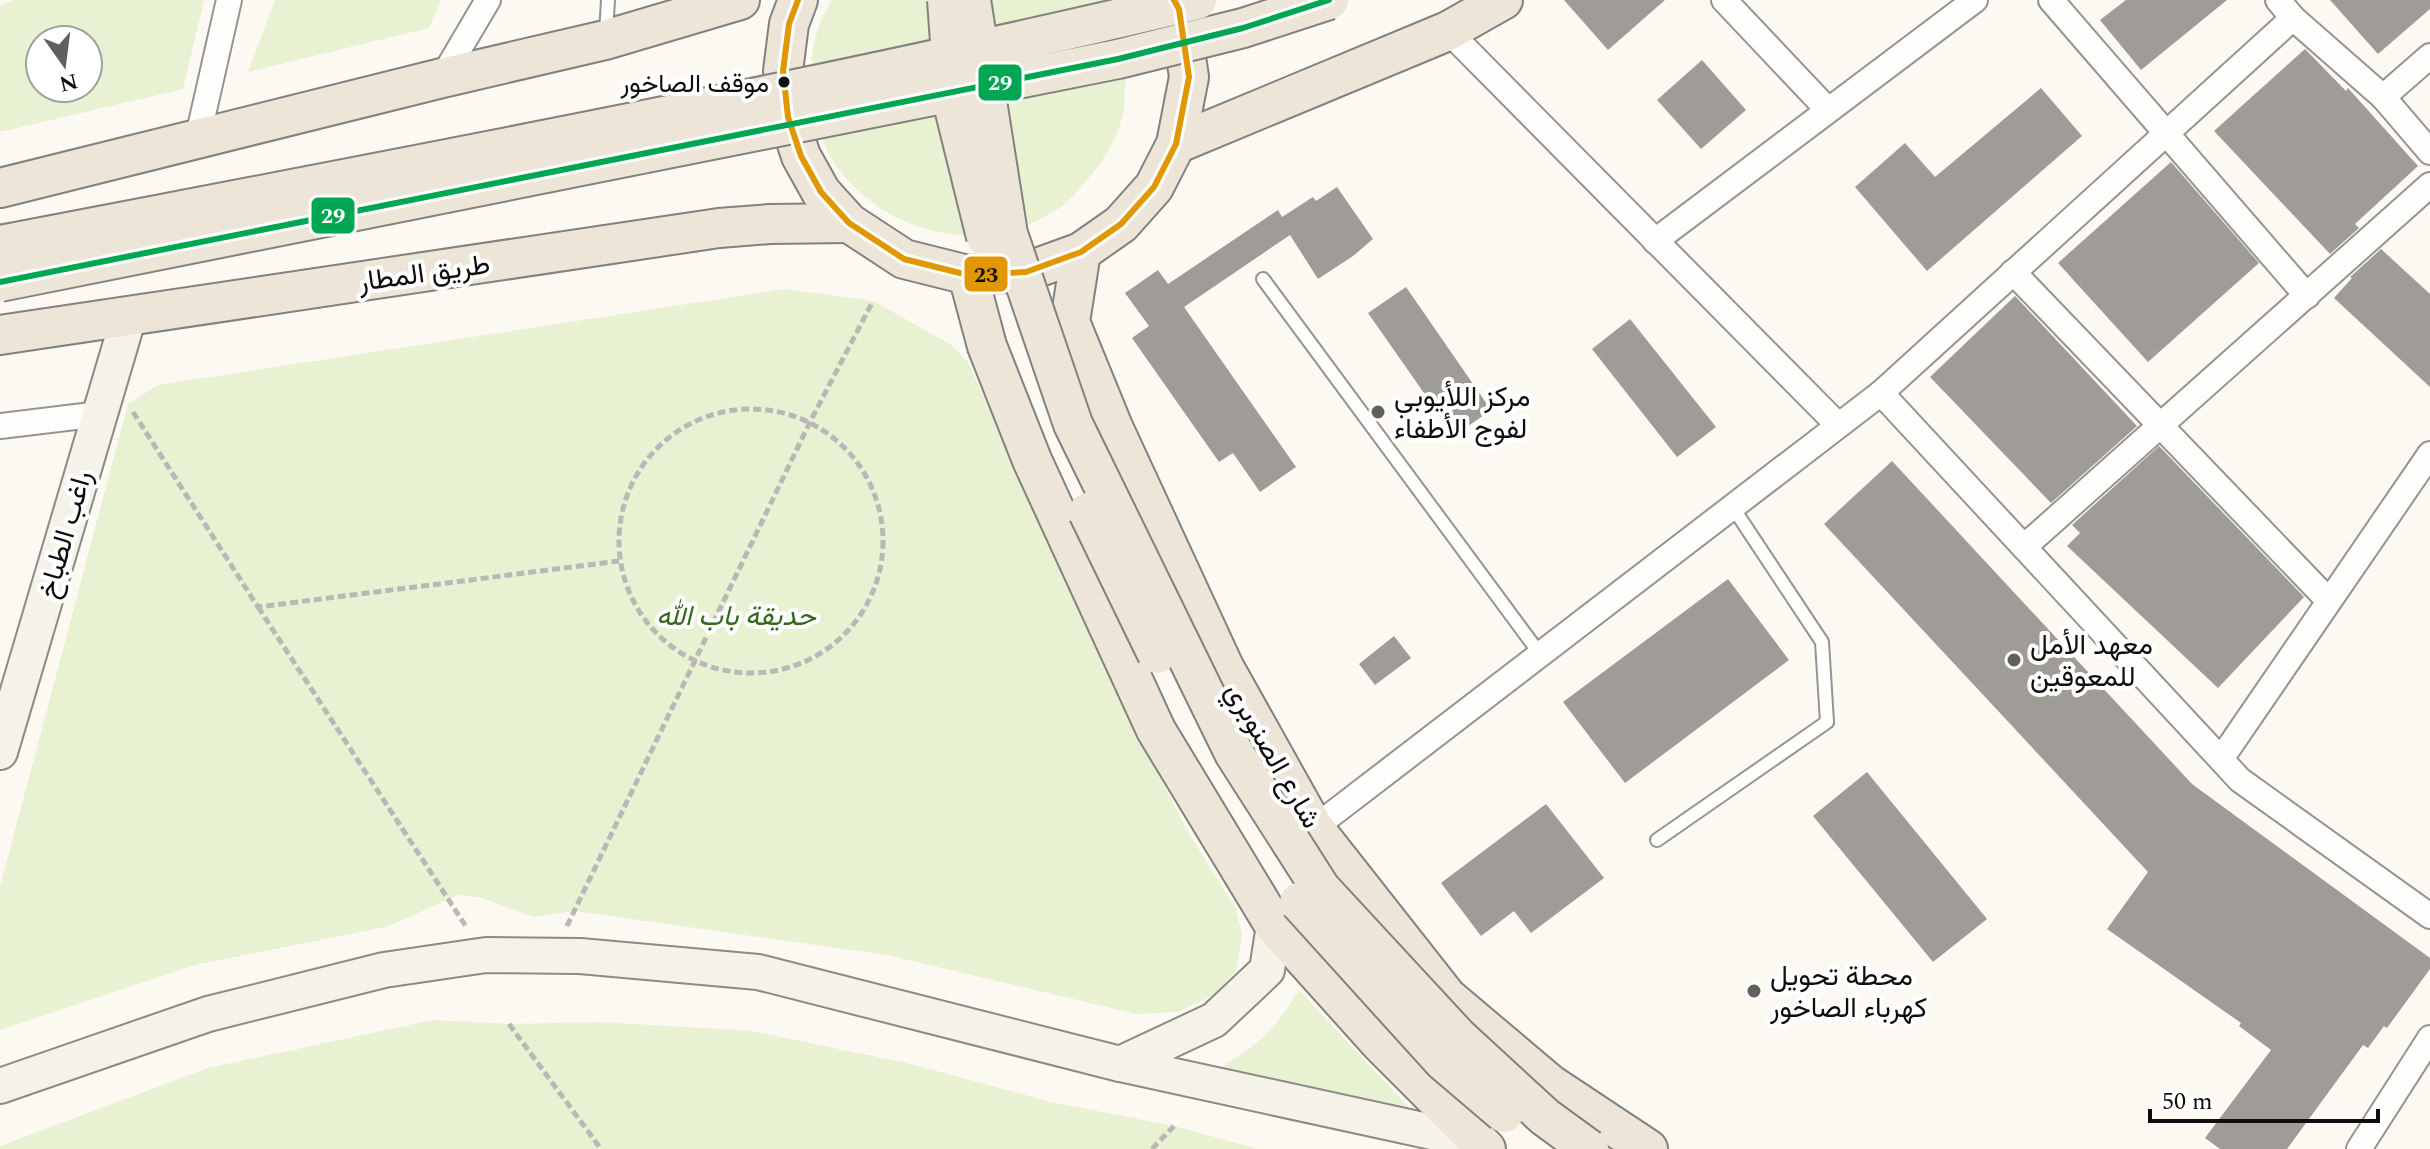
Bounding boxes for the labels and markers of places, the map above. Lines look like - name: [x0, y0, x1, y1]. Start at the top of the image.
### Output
- place label: موقف الصاخور: [619, 64, 769, 104]
- marker: موقف الصاخور: [776, 74, 792, 90]
- place label: مركز اللأيوبي لفوج الأطفاء: [1394, 376, 1531, 451]
- marker: مركز اللأيوبي لفوج الأطفاء: [1369, 403, 1387, 421]
- place label: معهد الأمل للمعوقين: [2030, 624, 2153, 699]
- marker: معهد الأمل للمعوقين: [2005, 651, 2023, 669]
- place label: محطة تحويل كهرباء الصاخور: [1769, 955, 1927, 1030]
- marker: محطة تحويل كهرباء الصاخور: [1745, 982, 1763, 1000]

